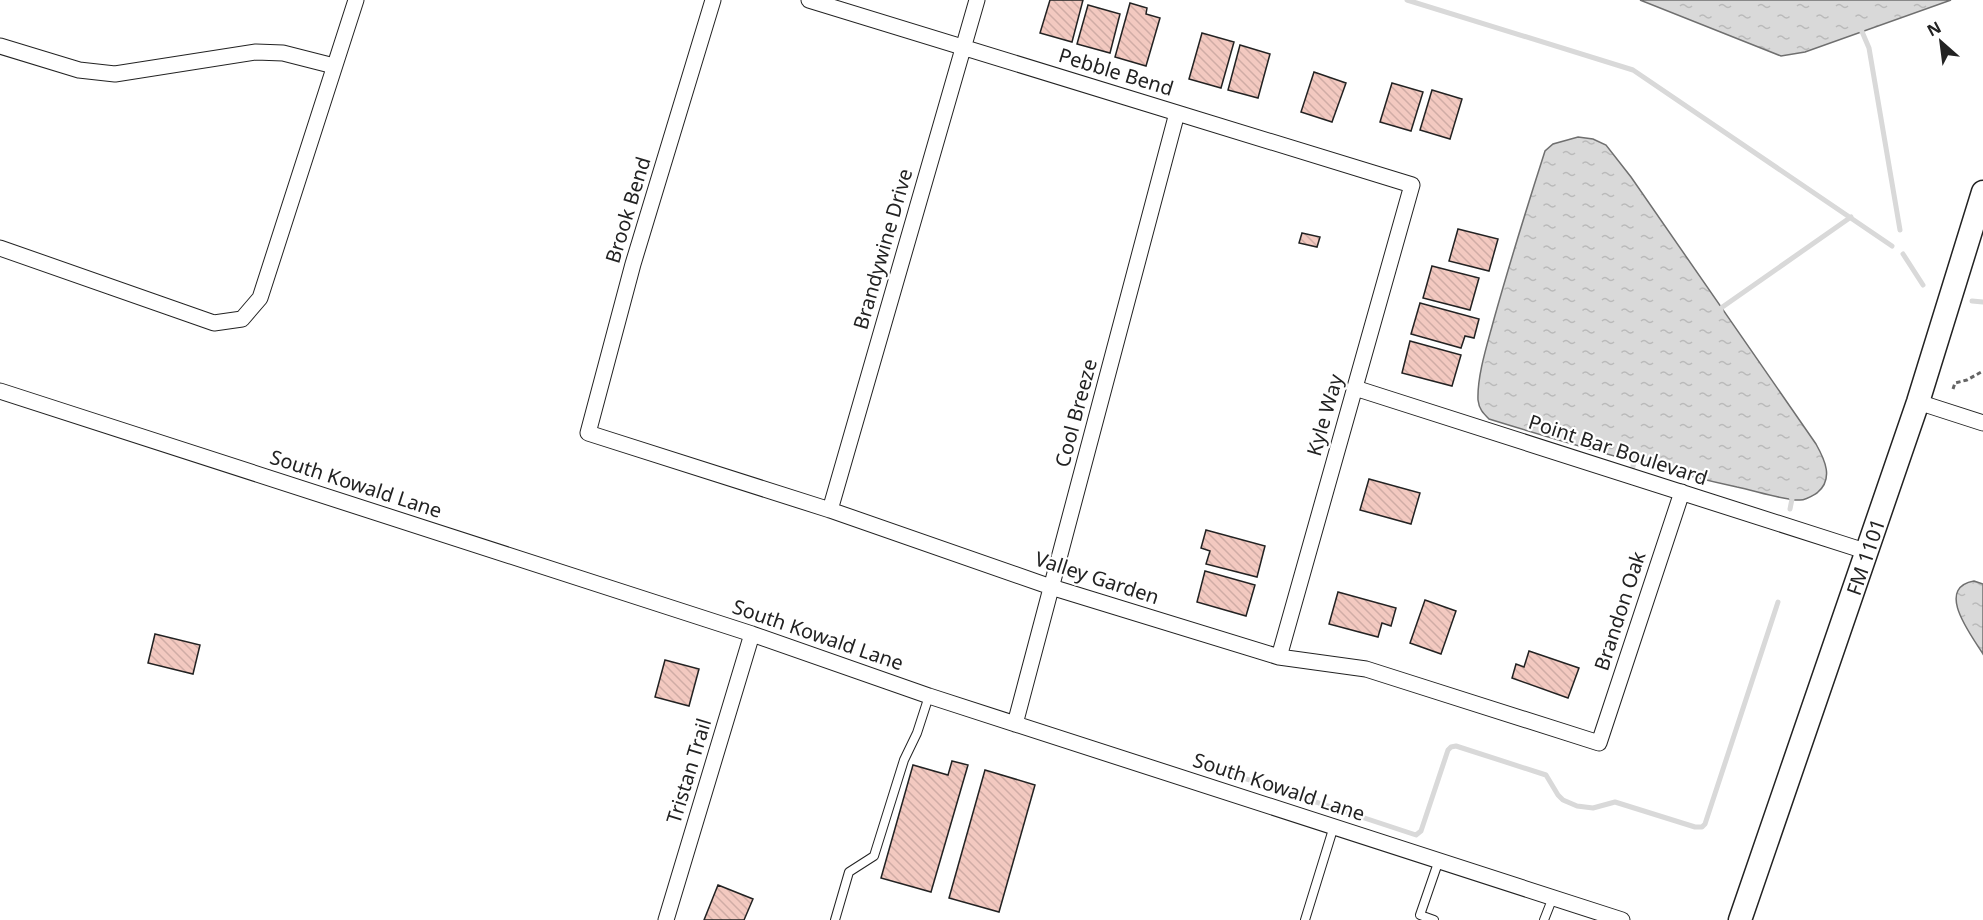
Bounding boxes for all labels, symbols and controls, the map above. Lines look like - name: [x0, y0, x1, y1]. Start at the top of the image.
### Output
- north arrow: [1911, 12, 1971, 72]
- text: N: [1923, 16, 1945, 42]
- street label: Pebble Bend: [1056, 41, 1177, 102]
- street label: Brook Bend: [599, 153, 656, 266]
- street label: Brandywine Drive: [847, 165, 918, 332]
- street label: Cool Breeze: [1048, 356, 1103, 470]
- street label: Kyle Way: [1300, 370, 1349, 459]
- street label: Point Bar Boulevard: [1525, 408, 1711, 491]
- street label: South Kowald Lane: [267, 443, 446, 524]
- street label: FM 1101: [1840, 515, 1891, 599]
- street label: Valley Garden: [1032, 545, 1163, 610]
- street label: Brandon Oak: [1588, 547, 1652, 674]
- street label: South Kowald Lane: [729, 593, 907, 676]
- street label: Tristan Trail: [660, 715, 717, 827]
- street label: South Kowald Lane: [1190, 746, 1369, 827]

